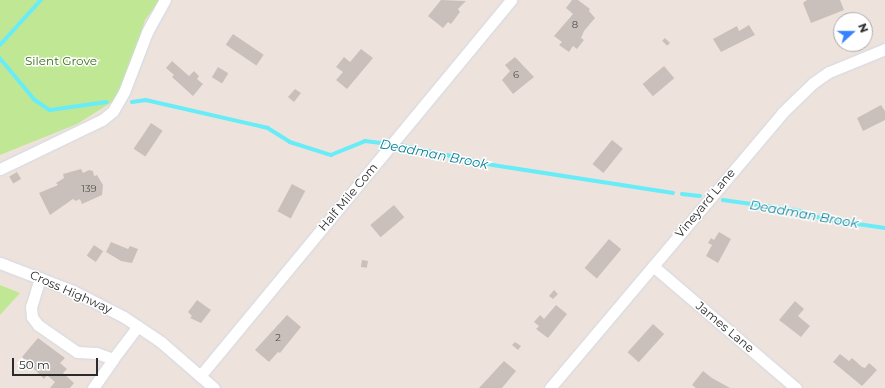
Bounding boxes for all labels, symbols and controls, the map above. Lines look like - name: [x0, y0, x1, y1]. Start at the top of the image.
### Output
- north arrow: [833, 12, 873, 52]
- house number: 8: [572, 19, 578, 31]
- text: N: [855, 21, 871, 35]
- park label: Silent Grove: [25, 54, 97, 68]
- house number: 6: [513, 69, 519, 81]
- water label: Deadman Brook: [379, 136, 489, 172]
- street label: Half Mile Com: [315, 160, 381, 234]
- street label: Vineyard Lane: [672, 166, 738, 240]
- house number: 139: [81, 183, 97, 195]
- water label: Deadman Brook: [749, 197, 859, 231]
- street label: Cross Highway: [28, 267, 114, 317]
- street label: James Lane: [693, 298, 757, 356]
- house number: 2: [275, 332, 281, 344]
- scale bar: [14, 350, 100, 376]
- text: 50 m: [19, 357, 50, 372]

